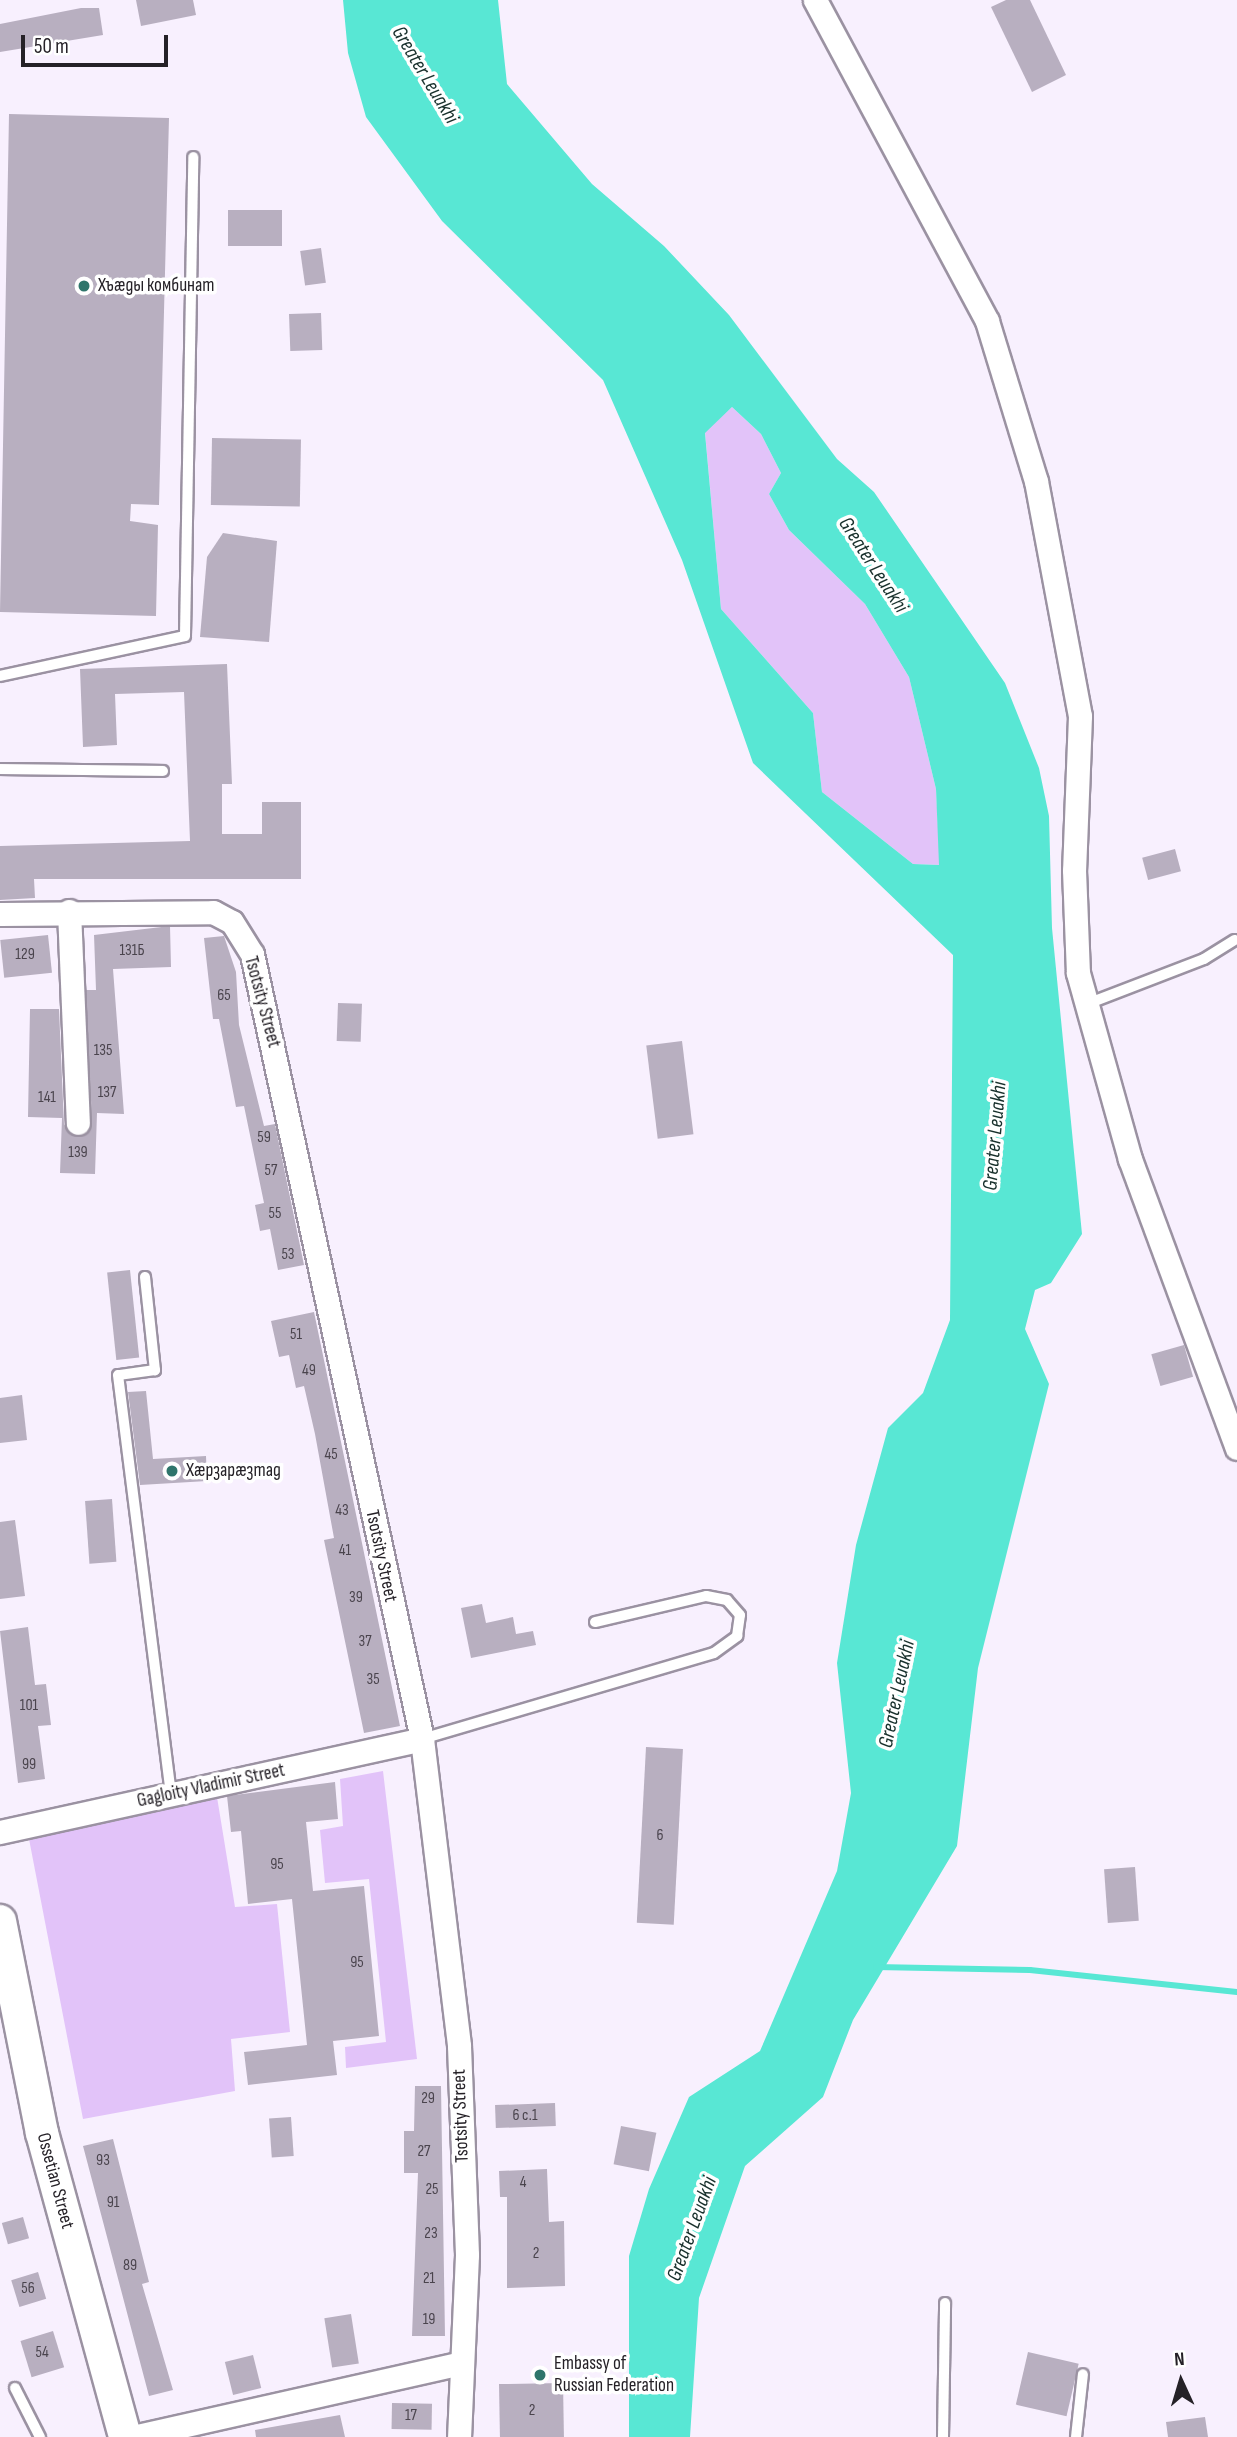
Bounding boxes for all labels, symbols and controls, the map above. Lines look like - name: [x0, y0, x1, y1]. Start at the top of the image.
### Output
- scale bar: [24, 21, 172, 65]
- water label: Greater Leuakhi: [386, 22, 464, 128]
- text: 50 m: [34, 34, 69, 59]
- place label: Хъæды комбинат: [98, 275, 215, 297]
- marker: Хъæды комбинат: [76, 278, 92, 294]
- water label: Greater Leuakhi: [833, 512, 913, 618]
- house number: 131Б: [119, 941, 145, 961]
- house number: 129: [15, 945, 35, 965]
- street label: Tsotsity Street: [239, 954, 285, 1050]
- house number: 65: [217, 986, 231, 1006]
- house number: 135: [94, 1041, 112, 1061]
- water label: Greater Leuakhi: [978, 1080, 1012, 1192]
- house number: 137: [98, 1083, 116, 1103]
- house number: 141: [38, 1088, 56, 1108]
- house number: 59: [257, 1128, 271, 1148]
- house number: 139: [68, 1143, 88, 1163]
- house number: 57: [265, 1161, 277, 1181]
- house number: 55: [269, 1204, 281, 1224]
- house number: 53: [281, 1245, 295, 1265]
- house number: 51: [290, 1325, 302, 1345]
- house number: 49: [302, 1361, 316, 1381]
- house number: 45: [324, 1445, 338, 1465]
- place label: Хæрзарæзтад: [186, 1460, 281, 1482]
- marker: Хæрзарæзтад: [164, 1463, 180, 1479]
- house number: 43: [335, 1501, 349, 1521]
- street label: Tsotsity Street: [360, 1508, 402, 1604]
- house number: 41: [339, 1541, 351, 1561]
- house number: 39: [349, 1588, 363, 1608]
- house number: 37: [358, 1632, 372, 1652]
- water label: Greater Leuakhi: [873, 1638, 921, 1750]
- house number: 35: [366, 1670, 380, 1690]
- house number: 101: [20, 1696, 38, 1716]
- house number: 99: [22, 1755, 36, 1775]
- street label: Gagloity Vladimir Street: [135, 1759, 287, 1813]
- house number: 6: [656, 1826, 664, 1846]
- house number: 95: [270, 1855, 284, 1875]
- house number: 95: [350, 1953, 364, 1973]
- street label: Tsotsity Street: [448, 2069, 474, 2163]
- house number: 29: [421, 2089, 435, 2109]
- house number: 6 с.1: [512, 2106, 538, 2126]
- street label: Ossetian Street: [31, 2131, 79, 2231]
- house number: 27: [417, 2142, 431, 2162]
- house number: 93: [96, 2151, 110, 2171]
- house number: 4: [520, 2173, 526, 2193]
- water label: Greater Leuakhi: [661, 2173, 723, 2285]
- house number: 25: [425, 2180, 439, 2200]
- house number: 91: [107, 2193, 119, 2213]
- house number: 23: [424, 2224, 438, 2244]
- house number: 2: [533, 2244, 539, 2264]
- house number: 89: [123, 2256, 137, 2276]
- house number: 21: [423, 2269, 435, 2289]
- house number: 56: [21, 2279, 35, 2299]
- house number: 19: [423, 2310, 435, 2330]
- house number: 54: [35, 2343, 49, 2363]
- north arrow: [1146, 2346, 1216, 2416]
- text: N: [1174, 2348, 1185, 2371]
- place label: Embassy of Russian Federation: [554, 2353, 674, 2397]
- marker: Embassy of Russian Federation: [532, 2367, 548, 2383]
- house number: 2: [529, 2401, 535, 2421]
- house number: 17: [405, 2406, 417, 2426]

